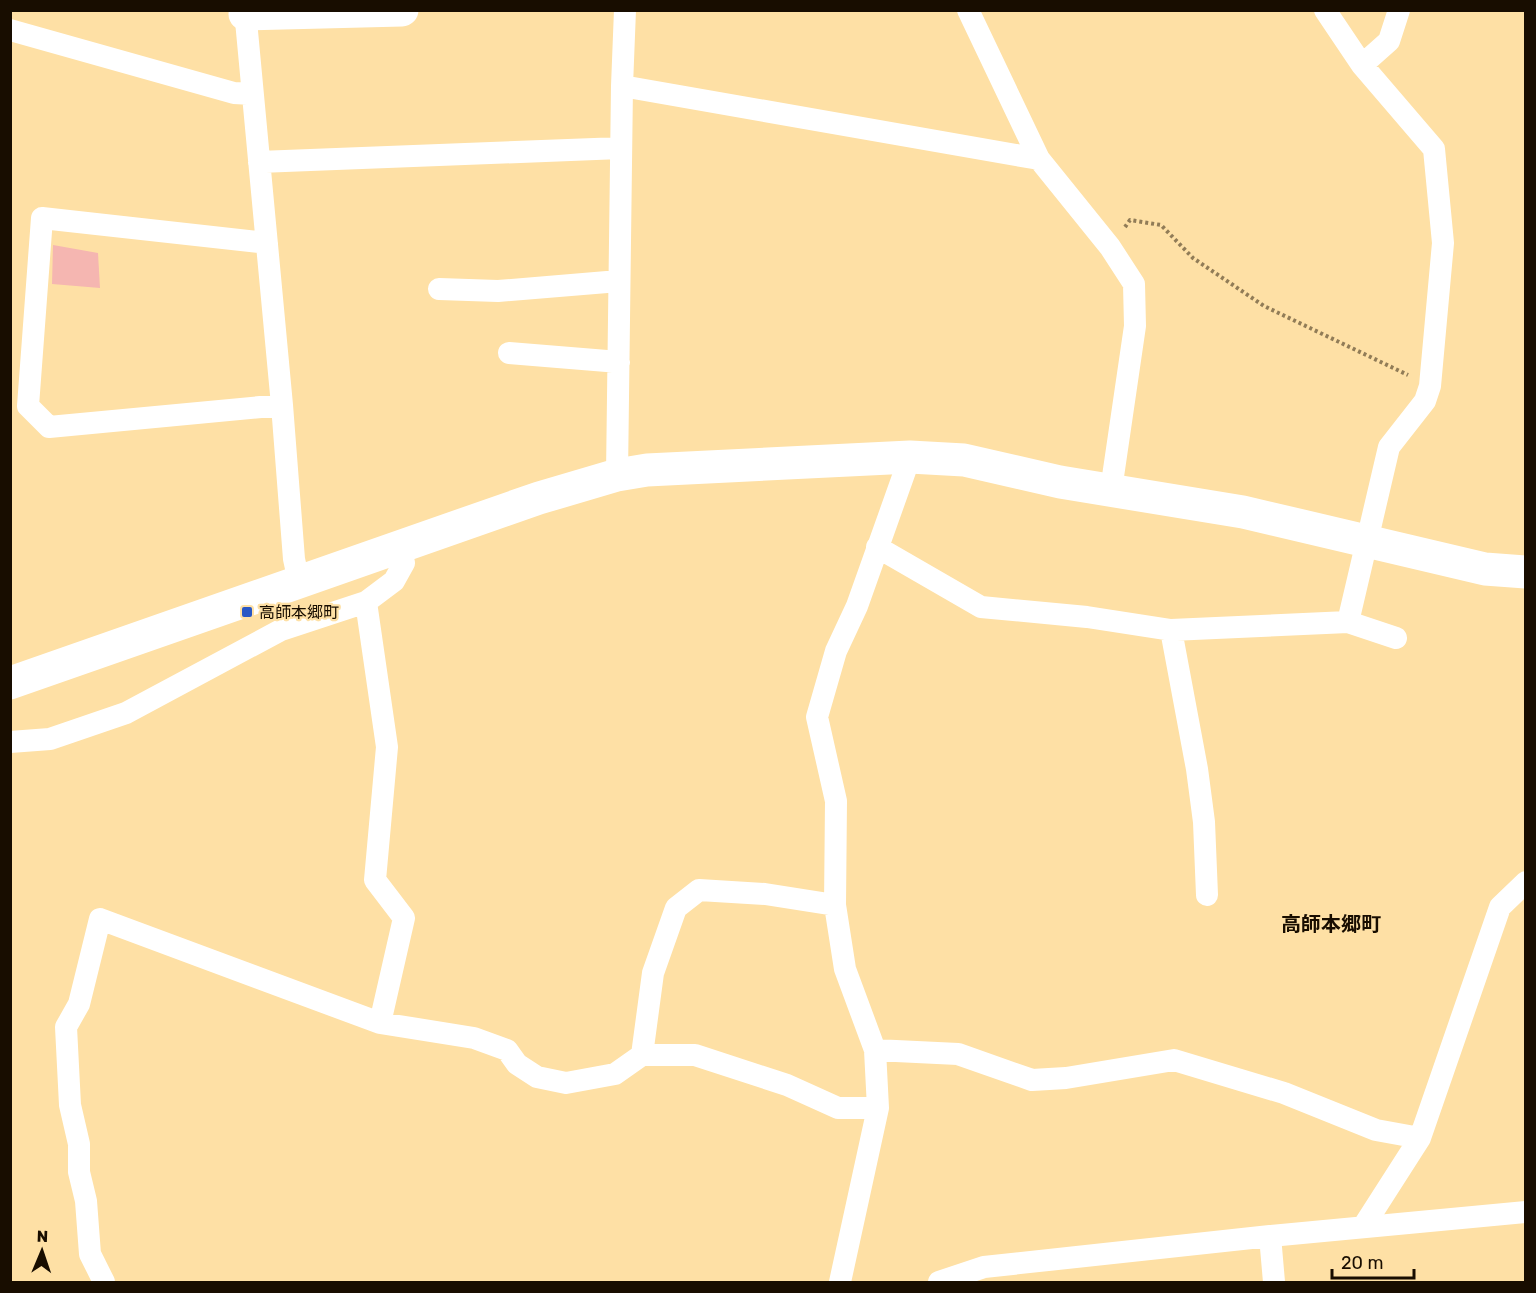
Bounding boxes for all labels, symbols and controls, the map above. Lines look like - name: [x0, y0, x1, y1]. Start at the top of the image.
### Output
- place label: 高師本郷町: [259, 603, 339, 622]
- marker: 高師本郷町: [240, 605, 254, 619]
- district label: 高師本郷町: [1281, 912, 1381, 936]
- north arrow: [12, 1221, 72, 1281]
- text: N: [36, 1227, 49, 1246]
- scale bar: [1332, 1242, 1414, 1280]
- text: 20 m: [1341, 1252, 1383, 1274]

